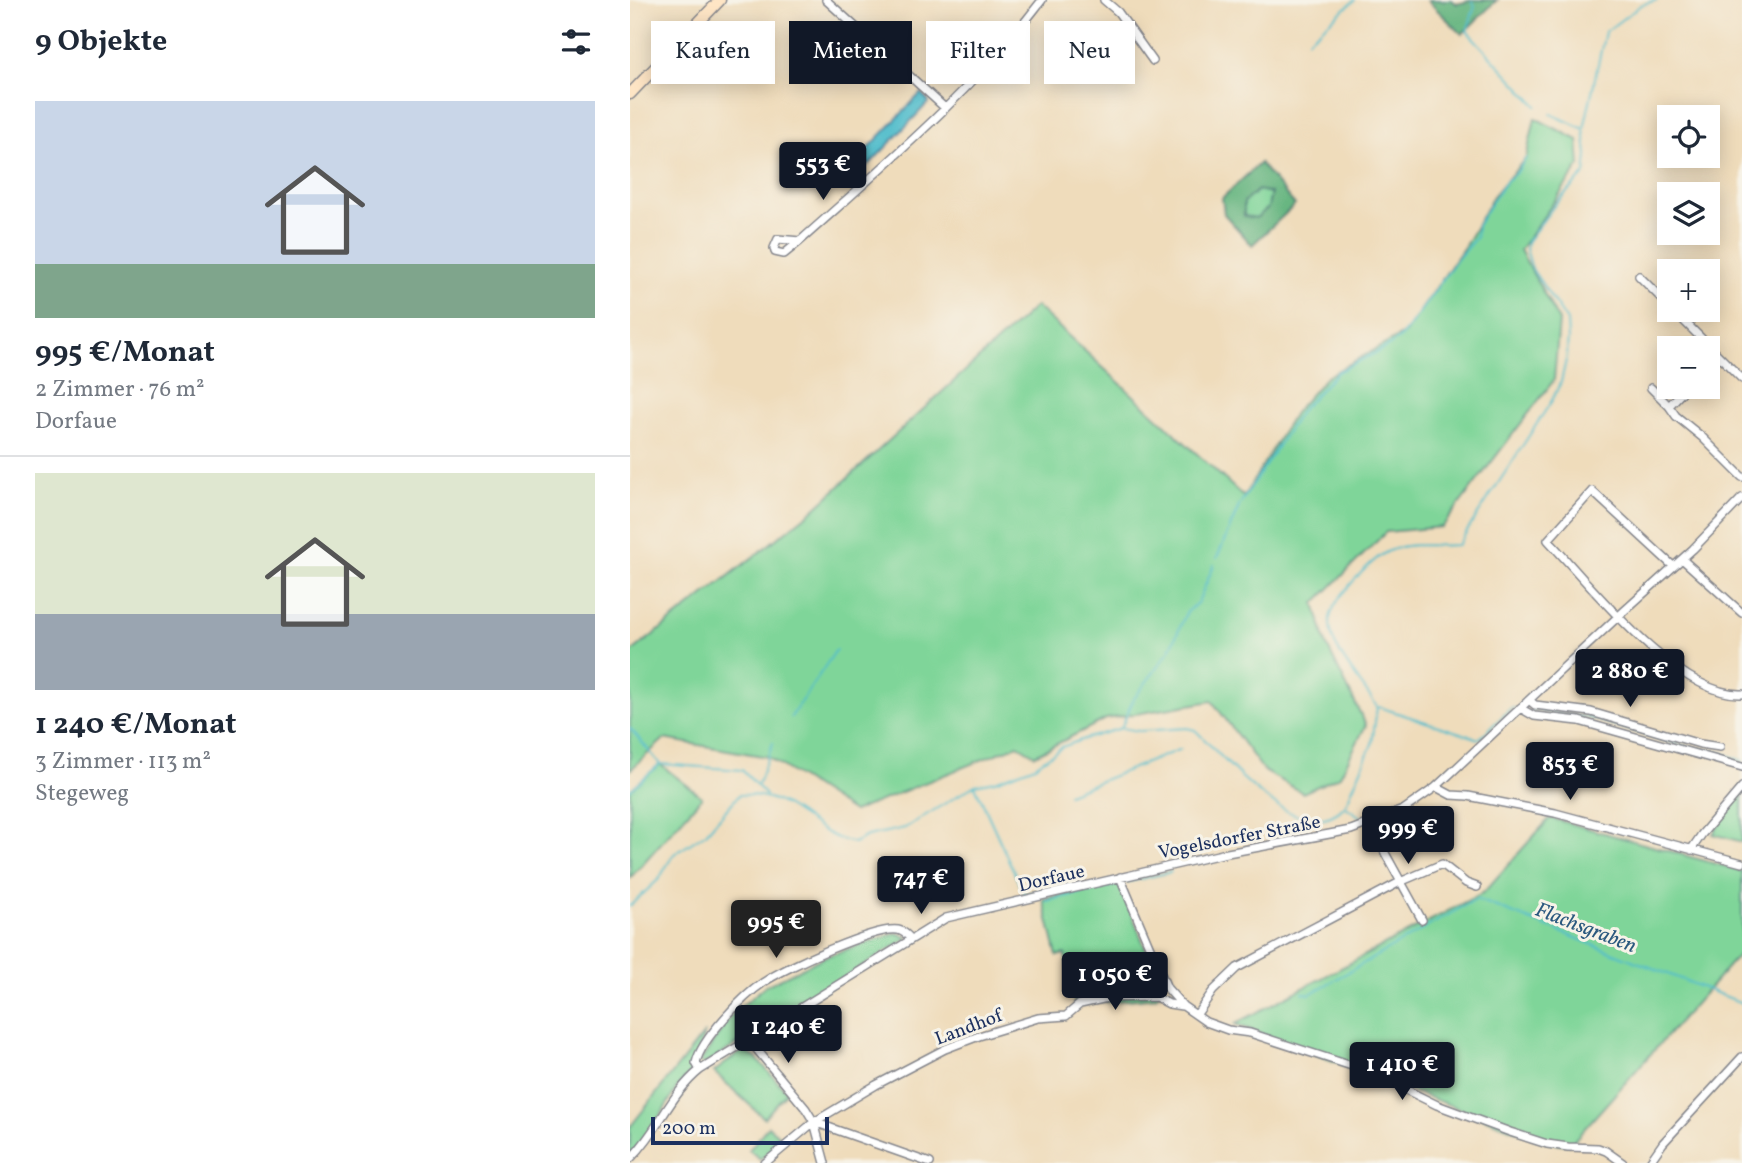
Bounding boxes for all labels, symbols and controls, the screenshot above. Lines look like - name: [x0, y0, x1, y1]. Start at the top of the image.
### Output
- text: 9 Objekte: [35, 21, 167, 63]
- chip: Kaufen: [651, 21, 775, 84]
- chip: Mieten: [789, 21, 912, 84]
- chip: Filter: [926, 21, 1030, 84]
- chip: Neu: [1044, 21, 1135, 84]
- icon: filters: [557, 23, 595, 61]
- map controls: [1657, 105, 1720, 399]
- button: locate: [1657, 105, 1720, 168]
- pin: 553 €: [774, 142, 872, 202]
- icon: home: [252, 147, 378, 273]
- text: 553 €: [795, 149, 851, 181]
- button: layers: [1657, 182, 1720, 245]
- button: +: [1657, 259, 1720, 322]
- text: 995 €/Monat: [35, 332, 215, 374]
- button: −: [1657, 336, 1720, 399]
- text: 2 Zimmer · 76 m²: [35, 374, 205, 406]
- text: Dorfaue: [35, 406, 117, 438]
- icon: home: [252, 519, 378, 645]
- pin: 2 880 €: [1565, 650, 1695, 709]
- text: 2 880 €: [1591, 656, 1669, 688]
- text: 1 240 €/Monat: [35, 704, 236, 746]
- pin: 853 €: [1521, 742, 1619, 802]
- text: 3 Zimmer · 113 m²: [35, 746, 211, 778]
- text: 853 €: [1542, 749, 1598, 781]
- text: Stegeweg: [35, 778, 129, 810]
- pin: 999 €: [1359, 806, 1457, 866]
- street label: Vogelsdorfer Straße: [1156, 809, 1323, 866]
- text: 999 €: [1378, 813, 1438, 845]
- pin: 747 €: [872, 856, 970, 916]
- street label: Dorfaue: [1016, 859, 1087, 899]
- text: 747 €: [893, 863, 949, 895]
- water label: Flachsgraben: [1531, 896, 1640, 961]
- pin: 995 €: [727, 900, 825, 960]
- text: 995 €: [747, 907, 805, 939]
- pin: 1 050 €: [1050, 953, 1180, 1012]
- text: 1 050 €: [1078, 959, 1152, 991]
- street label: Landhof: [931, 1003, 1007, 1053]
- pin: 1 240 €: [723, 1006, 853, 1065]
- text: 1 240 €: [751, 1012, 825, 1044]
- pin: 1 410 €: [1337, 1042, 1467, 1102]
- text: 1 410 €: [1366, 1049, 1438, 1081]
- scale bar: [651, 1114, 830, 1146]
- text: 200 m: [662, 1116, 716, 1142]

